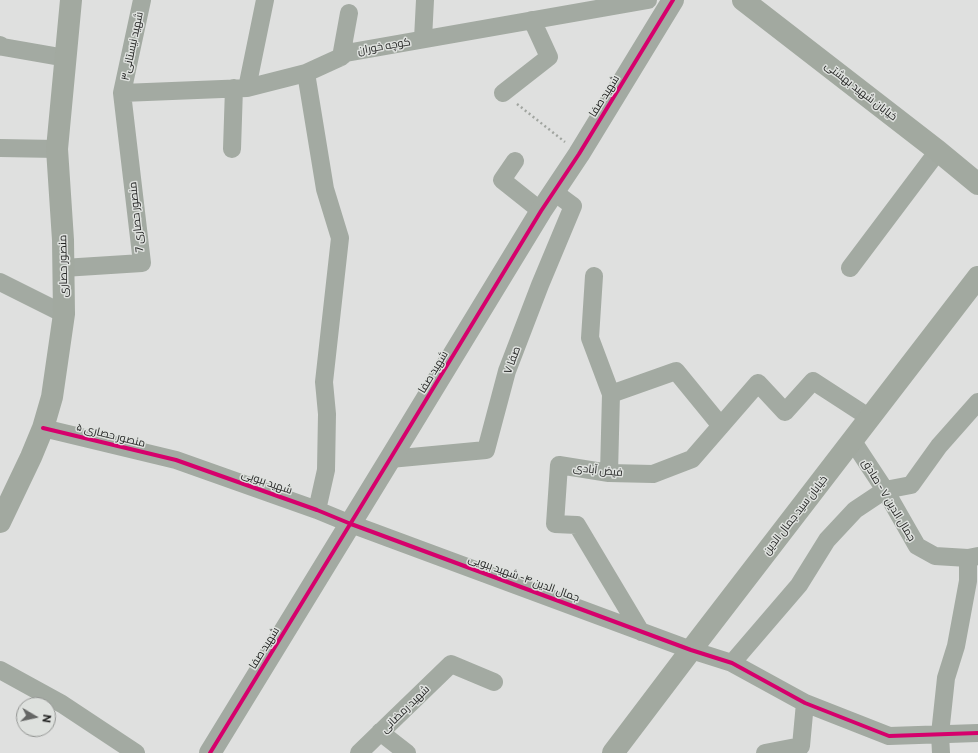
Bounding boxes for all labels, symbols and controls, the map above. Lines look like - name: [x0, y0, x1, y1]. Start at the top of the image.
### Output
- street label: شهید نیستانی۳: [118, 10, 146, 82]
- street label: کوچه خوران: [357, 35, 411, 57]
- street label: خیابان شهید بهشتی: [822, 59, 900, 123]
- street label: شهید صفا: [586, 73, 622, 119]
- street label: منصور حصاری 7: [126, 181, 146, 253]
- street label: منصور حصاری: [56, 235, 70, 297]
- street label: صفا ۷: [501, 344, 523, 376]
- street label: شهید صفا: [415, 349, 451, 395]
- street label: منصور حصاری ۵: [75, 420, 147, 450]
- street label: جمال الدین ۷ - صادق: [859, 456, 919, 544]
- street label: فیض آبادی: [573, 461, 623, 479]
- street label: شهید ببویی: [240, 467, 294, 497]
- street label: خیابان سید جمال الدین: [760, 473, 830, 557]
- street label: جمال الدین ۴- شهید ببویی: [466, 552, 582, 604]
- street label: شهید صفا: [246, 625, 282, 671]
- street label: شهید رمضانی: [378, 682, 432, 736]
- north arrow: [16, 697, 56, 737]
- text: N: [40, 714, 54, 724]

